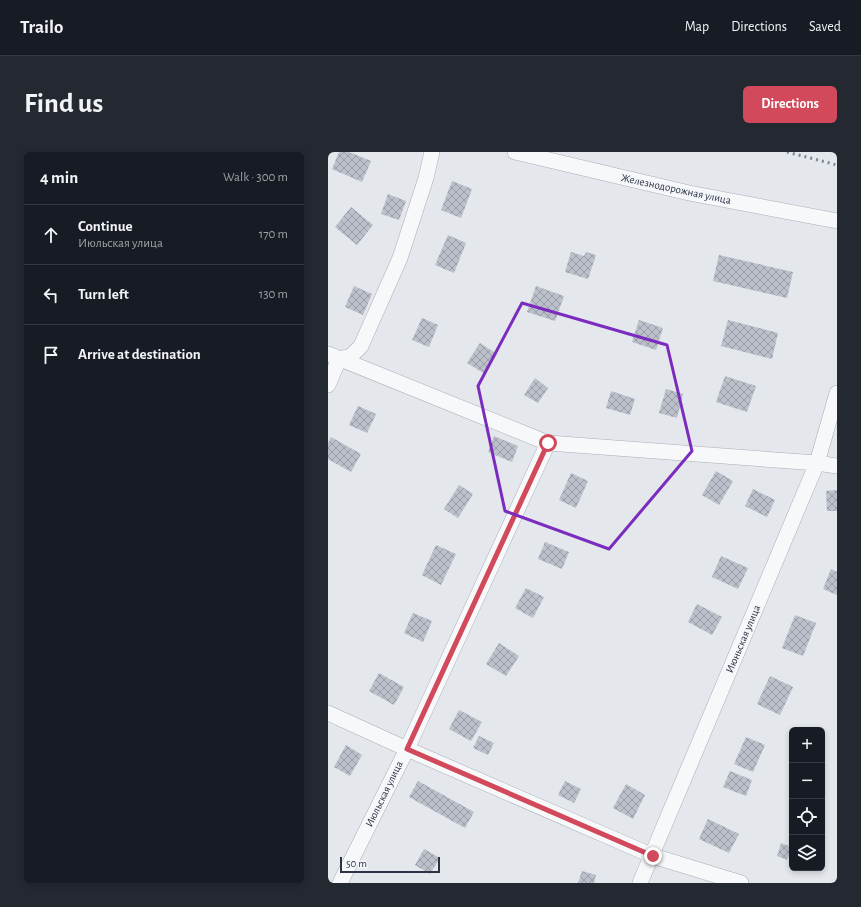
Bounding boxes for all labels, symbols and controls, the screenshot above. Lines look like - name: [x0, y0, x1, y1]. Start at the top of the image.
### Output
- text: Trailo: [20, 18, 63, 37]
- text: Map: [685, 20, 709, 34]
- text: Directions: [731, 20, 787, 34]
- text: Saved: [809, 20, 841, 34]
- button: Directions: [743, 86, 837, 123]
- text: Find us: [24, 90, 103, 118]
- text: 4 min: [40, 169, 78, 186]
- text: Walk · 300 m: [223, 171, 288, 184]
- street label: Железнодорожная улица: [620, 172, 732, 206]
- text: Continue: [78, 219, 133, 234]
- icon: ahead: [40, 224, 62, 246]
- text: 170 m: [259, 228, 288, 241]
- text: Июльская улица: [78, 237, 163, 250]
- icon: left: [40, 284, 62, 306]
- text: Turn left: [78, 287, 129, 302]
- text: 130 m: [259, 288, 288, 301]
- icon: arrive: [40, 344, 62, 366]
- text: Arrive at destination: [78, 347, 201, 362]
- route start: [539, 434, 557, 452]
- street label: Июньская улица: [724, 603, 762, 675]
- map controls: [789, 727, 825, 871]
- button: +: [789, 727, 825, 763]
- street label: Июльская улица: [363, 759, 405, 829]
- button: −: [789, 763, 825, 799]
- button: locate: [789, 799, 825, 835]
- button: layers: [789, 835, 825, 871]
- route end: [644, 847, 662, 865]
- scale bar: [340, 855, 440, 874]
- text: 50 m: [346, 858, 367, 869]

